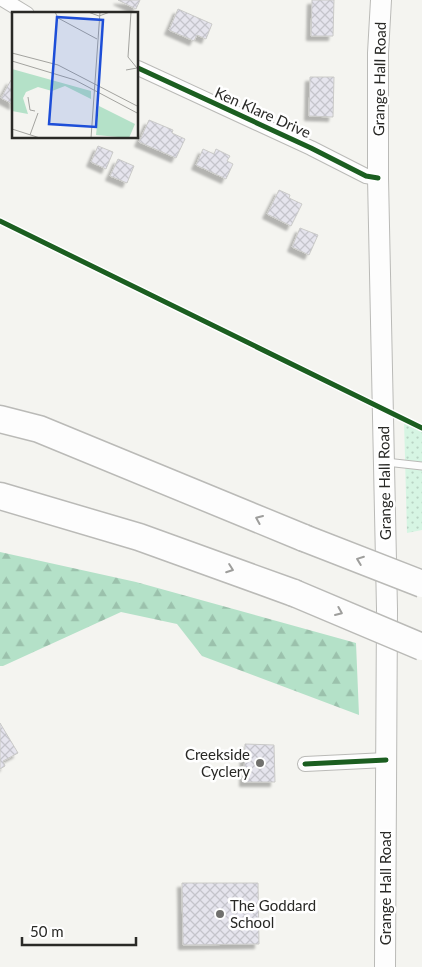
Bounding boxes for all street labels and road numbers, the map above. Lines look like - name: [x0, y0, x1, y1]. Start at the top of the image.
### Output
- street label: Grange Hall Road: [369, 22, 389, 136]
- street label: Ken Klare Drive: [212, 83, 314, 141]
- street label: Grange Hall Road: [374, 426, 394, 540]
- street label: Grange Hall Road: [376, 831, 394, 945]

